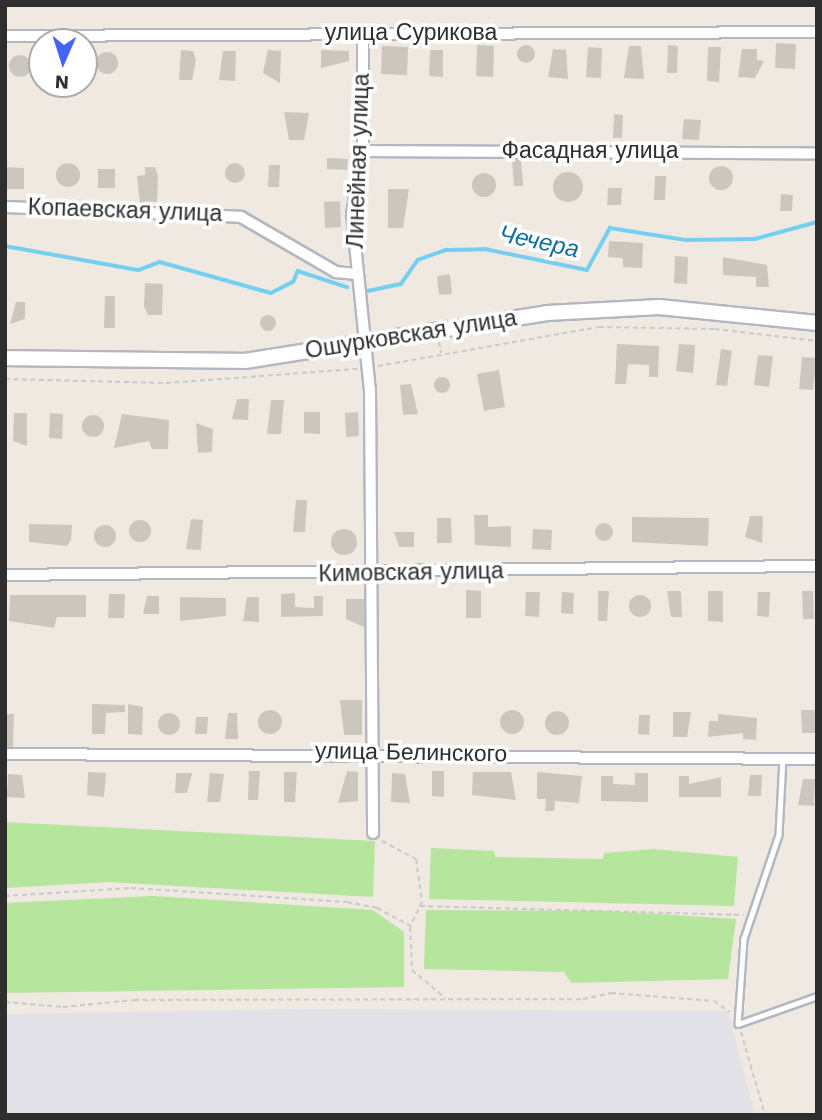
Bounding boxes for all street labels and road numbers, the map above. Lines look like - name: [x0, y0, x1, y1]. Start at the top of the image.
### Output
- street label: улица Сурикова: [325, 19, 497, 47]
- street label: Линейная улица: [342, 73, 376, 249]
- street label: Фасадная улица: [501, 137, 679, 165]
- street label: Копаевская улица: [27, 194, 223, 228]
- street label: Ошурковская улица: [303, 305, 519, 365]
- street label: Кимовская улица: [318, 558, 504, 588]
- street label: улица Белинского: [315, 738, 507, 768]

